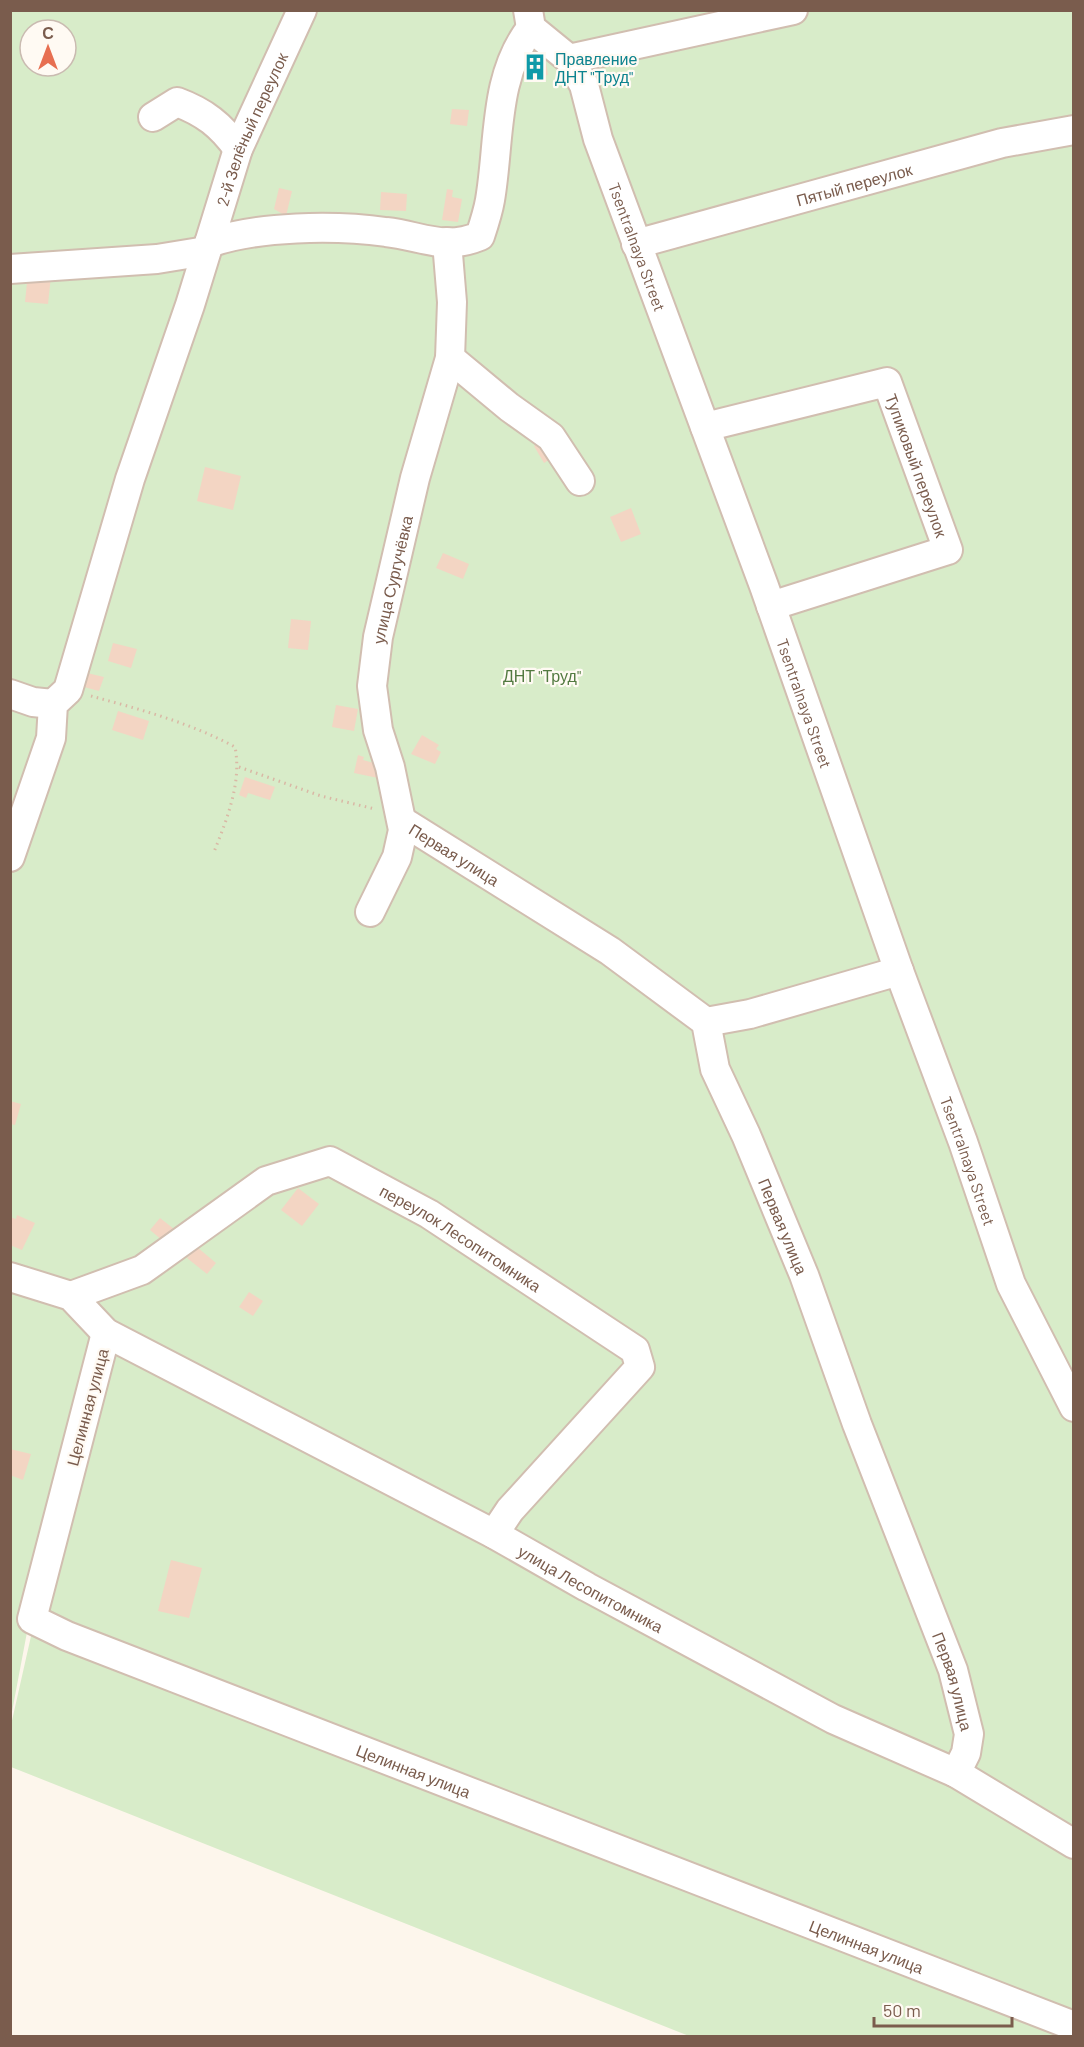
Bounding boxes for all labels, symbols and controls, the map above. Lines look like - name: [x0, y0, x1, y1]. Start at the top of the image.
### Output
- north arrow: [18, 18, 78, 78]
- text: С: [42, 23, 54, 42]
- street label: 2-й Зелёный переулок: [212, 48, 291, 208]
- place label: Правление ДНТ "Труд": [555, 49, 637, 86]
- building icon: Правление ДНТ "Труд": [520, 52, 550, 82]
- street label: Пятый переулок: [794, 159, 915, 209]
- street label: Tsentralnaya Street: [605, 180, 671, 314]
- street label: Тупиковый переулок: [883, 391, 952, 540]
- street label: улица Сургучёвка: [368, 513, 416, 645]
- street label: Tsentralnaya Street: [774, 636, 836, 770]
- park label: ДНТ "Труд": [503, 666, 581, 685]
- street label: Первая улица: [406, 819, 503, 889]
- street label: Tsentralnaya Street: [937, 1093, 1000, 1228]
- street label: Первая улица: [755, 1175, 812, 1277]
- street label: переулок Лесопитомника: [377, 1180, 545, 1295]
- street label: Целинная улица: [62, 1346, 112, 1468]
- street label: улица Лесопитомника: [515, 1541, 667, 1636]
- street label: Первая улица: [929, 1629, 977, 1733]
- street label: Целинная улица: [354, 1740, 474, 1801]
- street label: Целинная улица: [807, 1915, 927, 1976]
- scale bar: [874, 1990, 1012, 2028]
- text: 50 m: [883, 1999, 921, 2021]

